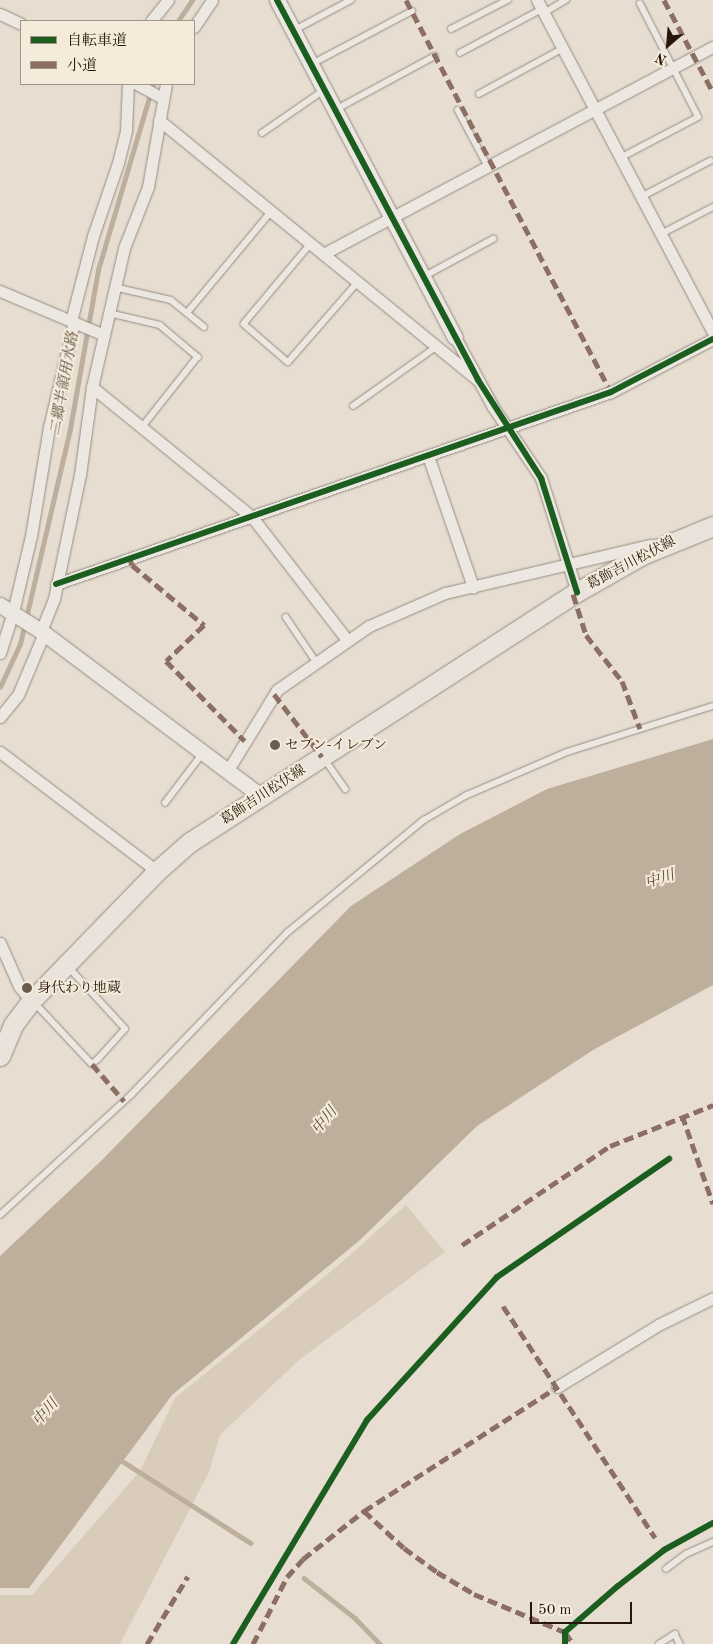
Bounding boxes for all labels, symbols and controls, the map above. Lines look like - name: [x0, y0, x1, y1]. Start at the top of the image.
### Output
- legend: [20, 20, 195, 85]
- north arrow: [643, 20, 693, 70]
- text: 自転車道: [67, 34, 127, 49]
- text: N: [653, 50, 669, 67]
- text: 小道: [67, 59, 97, 74]
- water label: 二郷半領用水路: [47, 331, 83, 437]
- street label: 葛飾吉川松伏線: [584, 533, 678, 593]
- place label: セブン-イレブン: [285, 737, 388, 753]
- marker: セブン-イレブン: [269, 739, 281, 751]
- street label: 葛飾吉川松伏線: [217, 761, 309, 829]
- water label: 中川: [643, 867, 677, 893]
- place label: 身代わり地蔵: [37, 980, 121, 996]
- marker: 身代わり地蔵: [21, 982, 33, 994]
- water label: 中川: [308, 1104, 342, 1138]
- water label: 中川: [29, 1396, 63, 1430]
- scale bar: [533, 1592, 636, 1624]
- text: 50 m: [538, 1603, 572, 1618]

